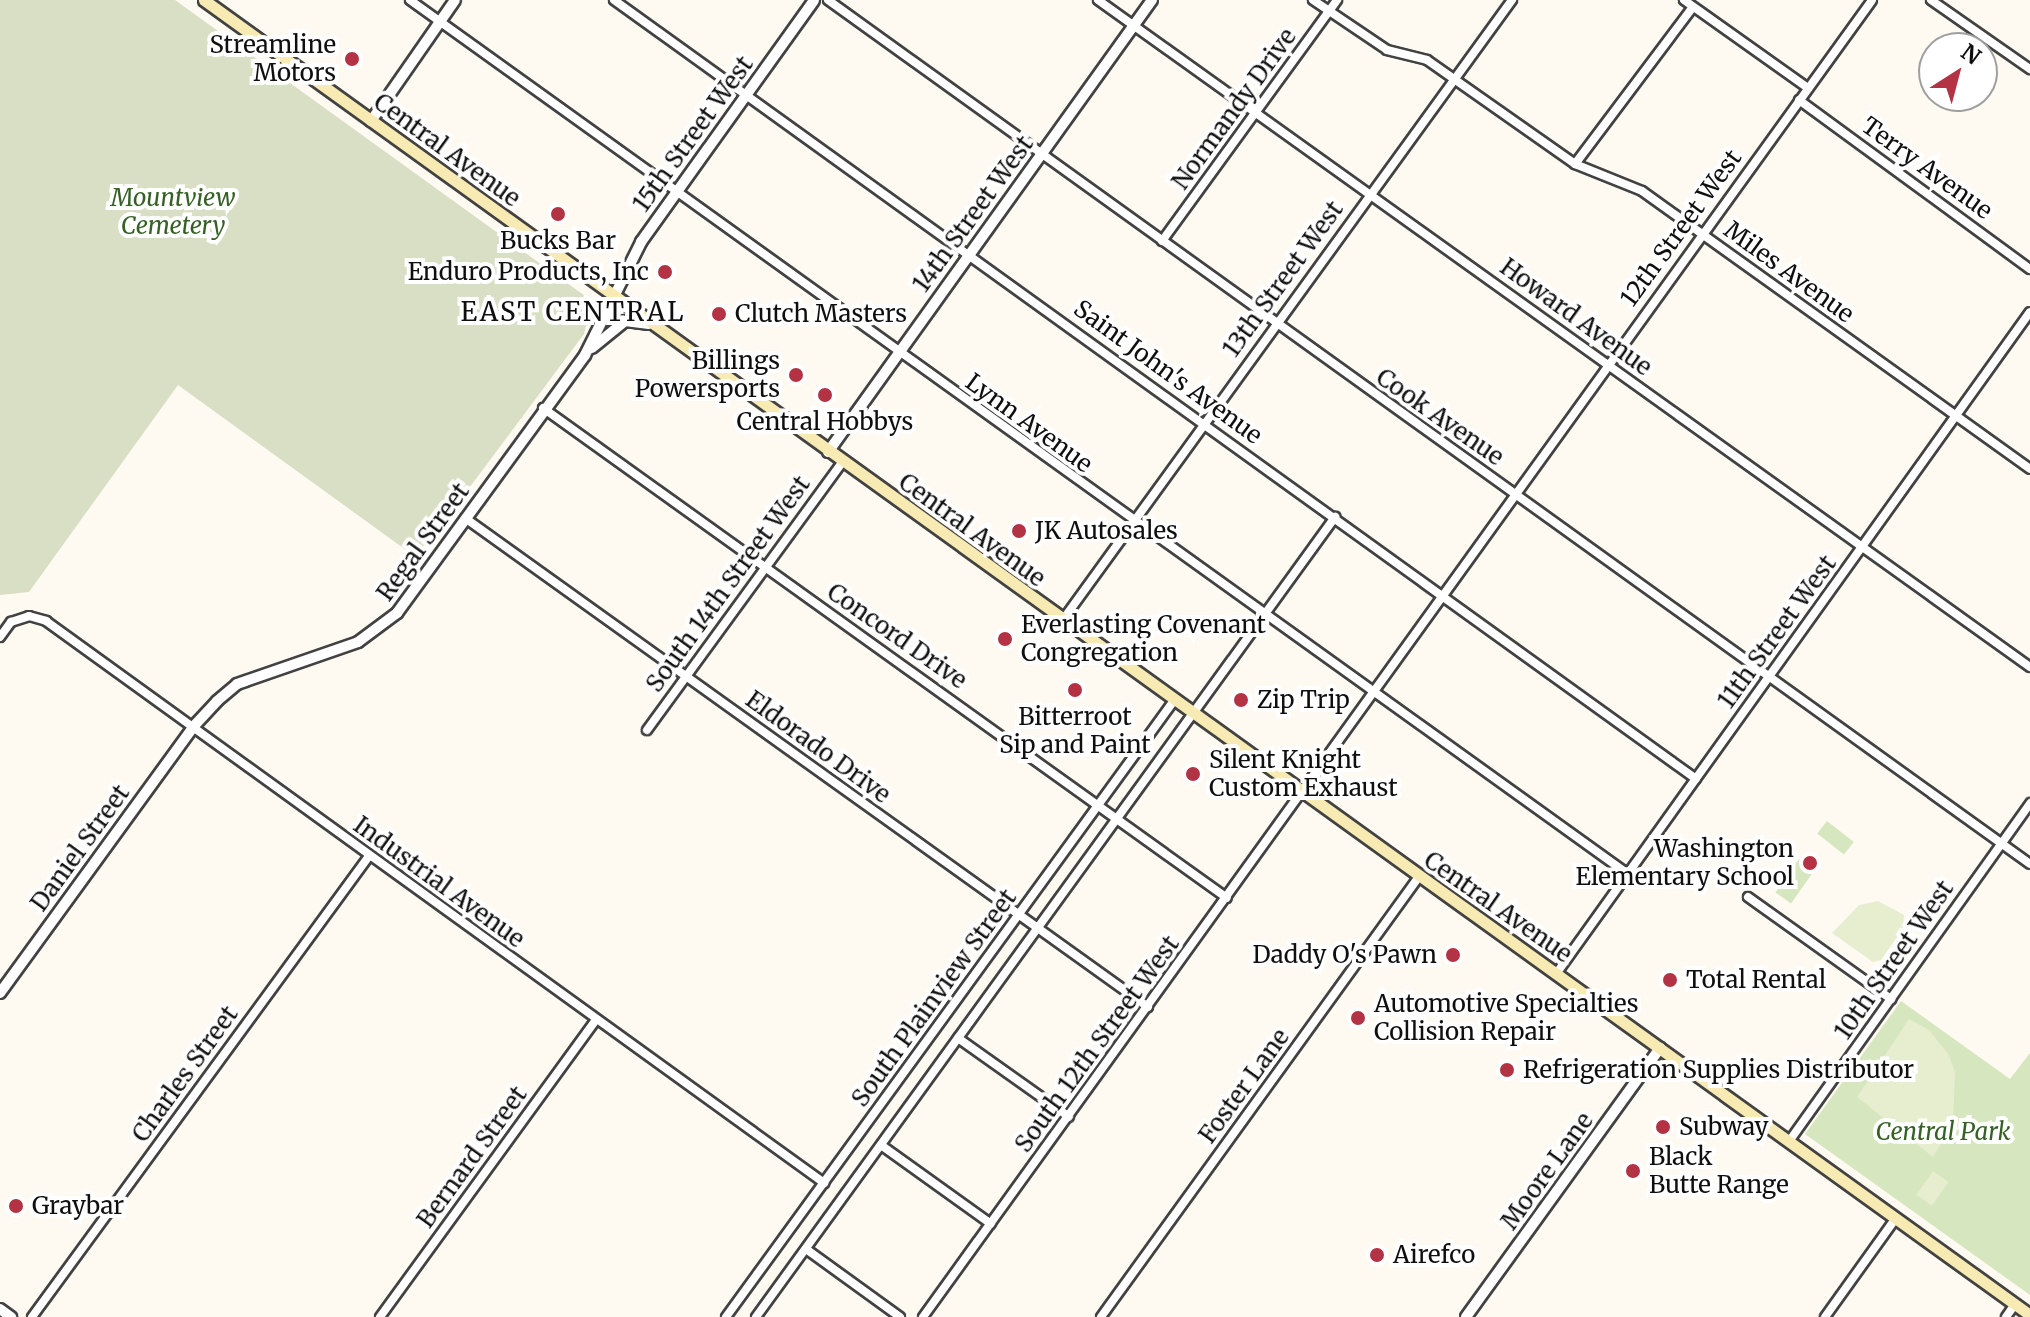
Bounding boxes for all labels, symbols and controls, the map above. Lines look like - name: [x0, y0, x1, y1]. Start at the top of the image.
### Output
- street label: Normandy Drive: [1166, 23, 1302, 195]
- place label: Streamline Motors: [209, 31, 336, 87]
- north arrow: [1918, 32, 1998, 112]
- text: N: [1956, 38, 1986, 71]
- marker: Streamline Motors: [343, 50, 361, 68]
- street label: 15th Street West: [627, 51, 759, 217]
- street label: Central Avenue: [368, 87, 526, 213]
- street label: Terry Avenue: [1856, 111, 1998, 225]
- street label: 14th Street West: [907, 130, 1039, 298]
- street label: 12th Street West: [1615, 144, 1747, 312]
- park label: Mountview Cemetery: [111, 184, 235, 240]
- street label: 13th Street West: [1217, 196, 1349, 362]
- marker: Bucks Bar: [549, 205, 567, 223]
- street label: Miles Avenue: [1719, 215, 1859, 329]
- place label: Bucks Bar: [500, 227, 616, 255]
- street label: Howard Avenue: [1495, 252, 1657, 382]
- place label: Enduro Products, Inc: [408, 258, 649, 286]
- marker: Enduro Products, Inc: [656, 263, 674, 281]
- street label: Saint John's Avenue: [1068, 294, 1268, 450]
- district label: EAST CENTRAL: [461, 296, 685, 328]
- place label: Clutch Masters: [735, 300, 907, 328]
- marker: Clutch Masters: [710, 305, 728, 323]
- place label: Billings Powersports: [635, 347, 780, 403]
- street label: Cook Avenue: [1371, 363, 1509, 471]
- marker: Billings Powersports: [787, 366, 805, 384]
- street label: Lynn Avenue: [960, 367, 1098, 479]
- marker: Central Hobbys: [816, 386, 834, 404]
- place label: Central Hobbys: [737, 408, 913, 436]
- street label: Central Avenue: [893, 467, 1051, 593]
- street label: South 14th Street West: [640, 470, 816, 698]
- street label: Regal Street: [371, 478, 475, 606]
- place label: JK Autosales: [1035, 517, 1178, 545]
- marker: JK Autosales: [1010, 522, 1028, 540]
- street label: 11th Street West: [1712, 550, 1842, 714]
- street label: Concord Drive: [822, 577, 972, 695]
- place label: Everlasting Covenant Congregation: [1021, 611, 1266, 667]
- marker: Everlasting Covenant Congregation: [996, 630, 1014, 648]
- marker: Bitterroot Sip and Paint: [1066, 681, 1084, 699]
- street label: Eldorado Drive: [740, 685, 896, 809]
- place label: Zip Trip: [1257, 686, 1350, 714]
- marker: Zip Trip: [1232, 691, 1250, 709]
- place label: Bitterroot Sip and Paint: [999, 703, 1151, 759]
- place label: Silent Knight Custom Exhaust: [1209, 746, 1398, 802]
- marker: Silent Knight Custom Exhaust: [1184, 765, 1202, 783]
- street label: Daniel Street: [25, 779, 135, 917]
- street label: Industrial Avenue: [348, 810, 530, 954]
- place label: Washington Elementary School: [1575, 835, 1794, 891]
- street label: Central Avenue: [1419, 845, 1577, 969]
- marker: Washington Elementary School: [1801, 854, 1819, 872]
- street label: 10th Street West: [1829, 875, 1959, 1045]
- street label: South Plainview Street: [846, 884, 1022, 1112]
- street label: South 12th Street West: [1009, 930, 1185, 1158]
- place label: Daddy O's Pawn: [1253, 941, 1437, 969]
- marker: Daddy O's Pawn: [1444, 946, 1462, 964]
- place label: Total Rental: [1686, 966, 1826, 994]
- marker: Total Rental: [1661, 971, 1679, 989]
- place label: Automotive Specialties Collision Repair: [1374, 990, 1638, 1046]
- street label: Charles Street: [126, 1000, 244, 1148]
- marker: Automotive Specialties Collision Repair: [1349, 1009, 1367, 1027]
- street label: Foster Lane: [1193, 1023, 1295, 1149]
- place label: Refrigeration Supplies Distributor: [1523, 1056, 1914, 1084]
- marker: Refrigeration Supplies Distributor: [1498, 1061, 1516, 1079]
- street label: Bernard Street: [411, 1081, 533, 1233]
- street label: Moore Lane: [1495, 1107, 1599, 1235]
- place label: Subway: [1679, 1113, 1769, 1141]
- marker: Subway: [1654, 1118, 1672, 1136]
- park label: Central Park: [1875, 1118, 2011, 1146]
- place label: Black Butte Range: [1649, 1143, 1789, 1199]
- marker: Black Butte Range: [1624, 1162, 1642, 1180]
- place label: Graybar: [32, 1192, 124, 1220]
- marker: Graybar: [7, 1197, 25, 1215]
- place label: Airefco: [1393, 1241, 1475, 1269]
- marker: Airefco: [1368, 1246, 1386, 1264]

